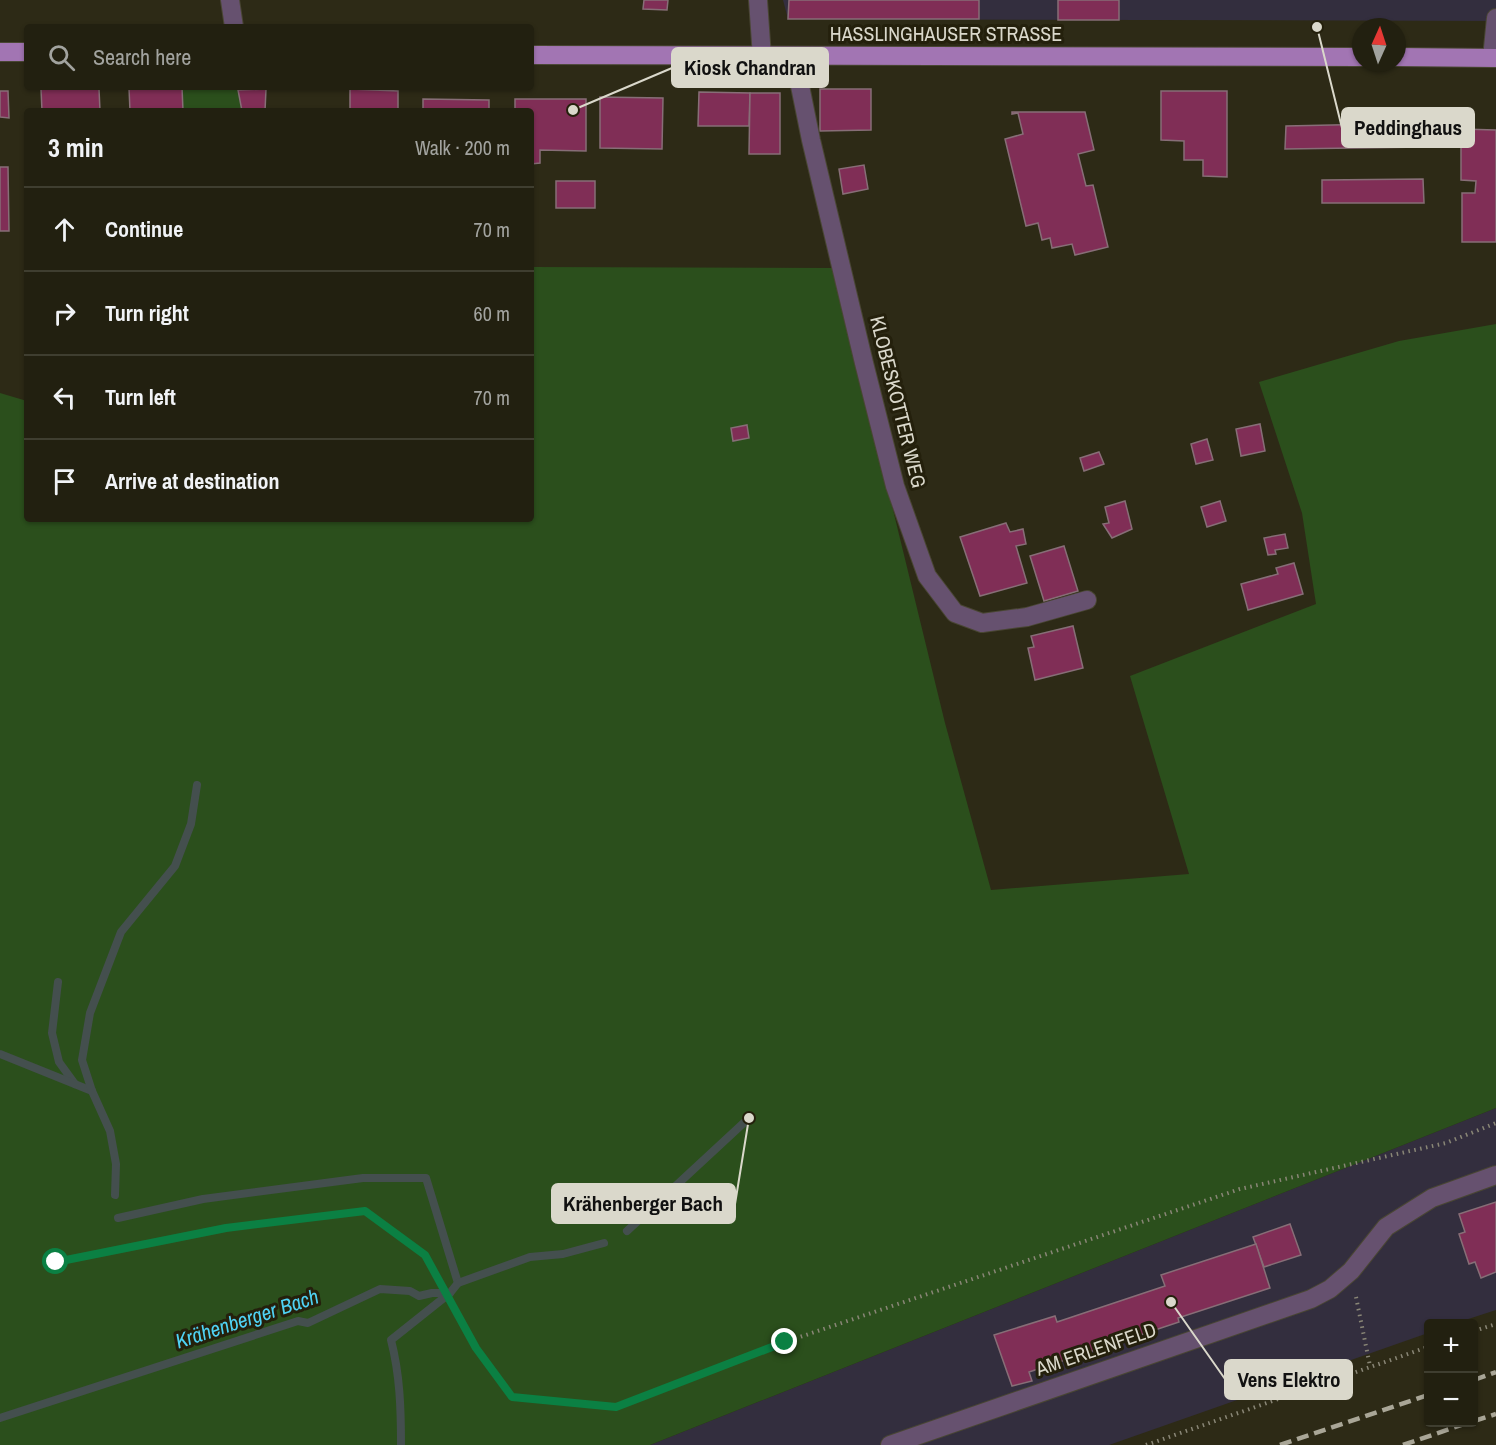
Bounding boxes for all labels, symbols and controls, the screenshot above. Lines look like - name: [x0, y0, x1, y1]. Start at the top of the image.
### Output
- north arrow: [1352, 18, 1406, 72]
- street label: HASSLINGHAUSER STRASSE: [830, 20, 1062, 47]
- search box: [24, 24, 534, 90]
- icon: search: [45, 41, 78, 74]
- text: Search here: [93, 42, 191, 72]
- callout: Kiosk Chandran: [672, 48, 828, 87]
- text: Kiosk Chandran: [684, 53, 816, 82]
- callout: Peddinghaus: [1342, 108, 1474, 147]
- text: Peddinghaus: [1354, 113, 1462, 142]
- text: 3 min: [48, 130, 104, 165]
- text: Walk · 200 m: [415, 134, 510, 161]
- icon: ahead: [48, 213, 81, 246]
- text: Continue: [105, 214, 183, 244]
- text: 70 m: [474, 216, 510, 243]
- icon: right: [48, 297, 81, 330]
- text: Turn right: [105, 298, 189, 328]
- text: 60 m: [474, 300, 510, 327]
- street label: KLOBESKOTTER WEG: [864, 313, 933, 490]
- icon: left: [48, 381, 81, 414]
- text: Turn left: [105, 382, 176, 412]
- text: 70 m: [474, 384, 510, 411]
- icon: arrive: [48, 465, 81, 498]
- text: Arrive at destination: [105, 466, 279, 496]
- callout: Krähenberger Bach: [552, 1184, 735, 1223]
- text: Krähenberger Bach: [563, 1189, 723, 1218]
- route start: [42, 1248, 68, 1274]
- water label: Krähenberger Bach: [171, 1282, 322, 1355]
- street label: AM ERLENFELD: [1031, 1315, 1160, 1382]
- map controls: [1424, 1319, 1478, 1427]
- button: +: [1424, 1319, 1478, 1373]
- route end: [771, 1328, 797, 1354]
- callout: Vens Elektro: [1225, 1360, 1352, 1399]
- text: Vens Elektro: [1237, 1365, 1341, 1394]
- button: −: [1424, 1373, 1478, 1427]

